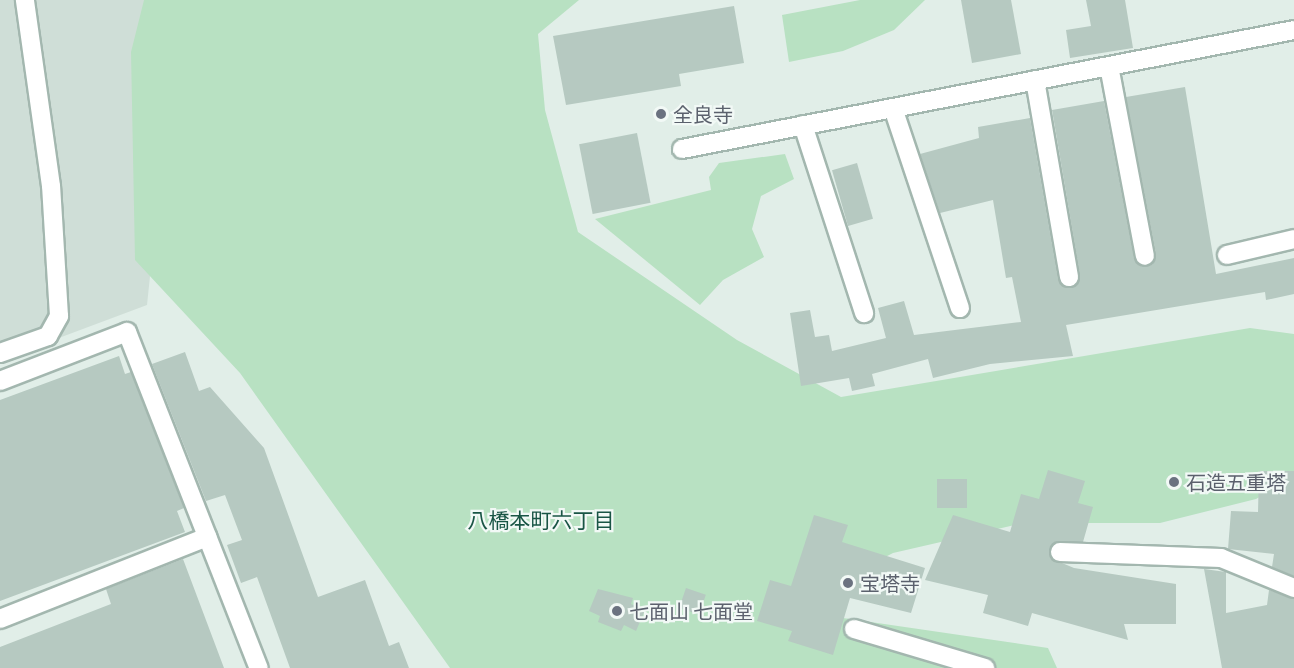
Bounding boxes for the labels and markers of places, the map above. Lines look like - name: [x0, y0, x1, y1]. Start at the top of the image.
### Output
- place label: 全良寺: [673, 102, 733, 126]
- marker: 全良寺: [654, 107, 668, 121]
- place label: 石造五重塔: [1186, 470, 1286, 494]
- marker: 石造五重塔: [1167, 475, 1181, 489]
- place label: 宝塔寺: [860, 571, 920, 595]
- marker: 宝塔寺: [841, 576, 855, 590]
- place label: 七面山 七面堂: [629, 599, 753, 623]
- marker: 七面山 七面堂: [610, 604, 624, 618]

